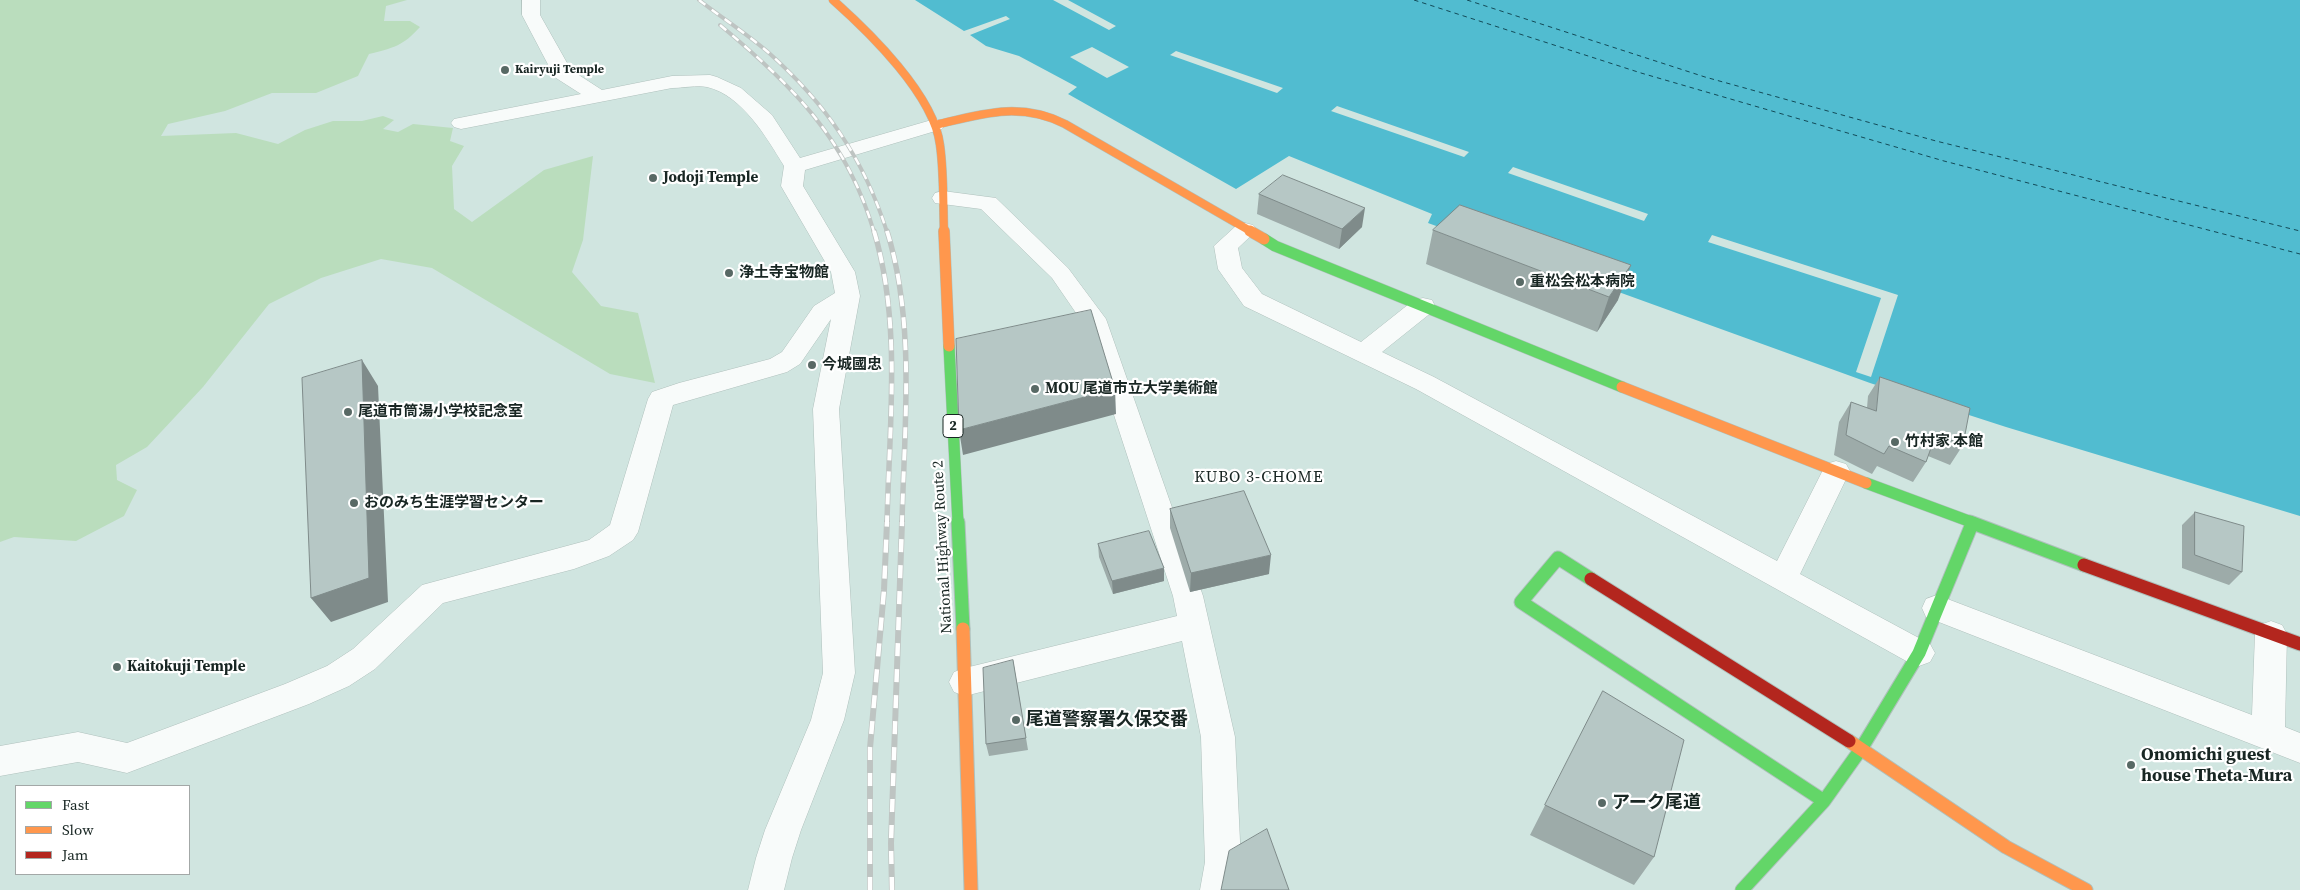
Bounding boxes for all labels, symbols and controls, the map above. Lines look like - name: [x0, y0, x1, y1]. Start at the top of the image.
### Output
- place label: Kairyuji Temple: [515, 63, 604, 77]
- marker: Kairyuji Temple: [499, 64, 511, 76]
- place label: Jodoji Temple: [663, 169, 758, 187]
- marker: Jodoji Temple: [647, 172, 659, 184]
- place label: 浄土寺宝物館: [739, 264, 829, 282]
- marker: 浄土寺宝物館: [723, 267, 735, 279]
- place label: 重松会松本病院: [1530, 273, 1635, 291]
- marker: 重松会松本病院: [1514, 276, 1526, 288]
- place label: 今城國忠: [822, 356, 882, 374]
- marker: 今城國忠: [806, 359, 818, 371]
- place label: MOU 尾道市立大学美術館: [1045, 380, 1218, 398]
- marker: MOU 尾道市立大学美術館: [1029, 383, 1041, 395]
- place label: 尾道市筒湯小学校記念室: [358, 403, 523, 421]
- marker: 尾道市筒湯小学校記念室: [342, 406, 354, 418]
- road number: 2: [943, 414, 963, 438]
- place label: 竹村家 本館: [1905, 433, 1983, 451]
- marker: 竹村家 本館: [1889, 436, 1901, 448]
- street label: National Highway Route 2: [929, 460, 957, 634]
- district label: KUBO 3-CHOME: [1193, 468, 1325, 488]
- place label: おのみち生涯学習センター: [364, 494, 544, 512]
- marker: おのみち生涯学習センター: [348, 497, 360, 509]
- place label: Kaitokuji Temple: [127, 658, 246, 676]
- marker: Kaitokuji Temple: [111, 661, 123, 673]
- place label: 尾道警察署久保交番: [1026, 709, 1188, 731]
- marker: 尾道警察署久保交番: [1010, 714, 1022, 726]
- place label: Onomichi guest house Theta-Mura: [2141, 744, 2292, 786]
- marker: Onomichi guest house Theta-Mura: [2125, 759, 2137, 771]
- legend: [15, 785, 190, 875]
- place label: アーク尾道: [1612, 792, 1701, 814]
- text: Fast: [62, 794, 89, 815]
- marker: アーク尾道: [1596, 797, 1608, 809]
- text: Slow: [62, 819, 94, 840]
- text: Jam: [62, 844, 88, 865]

